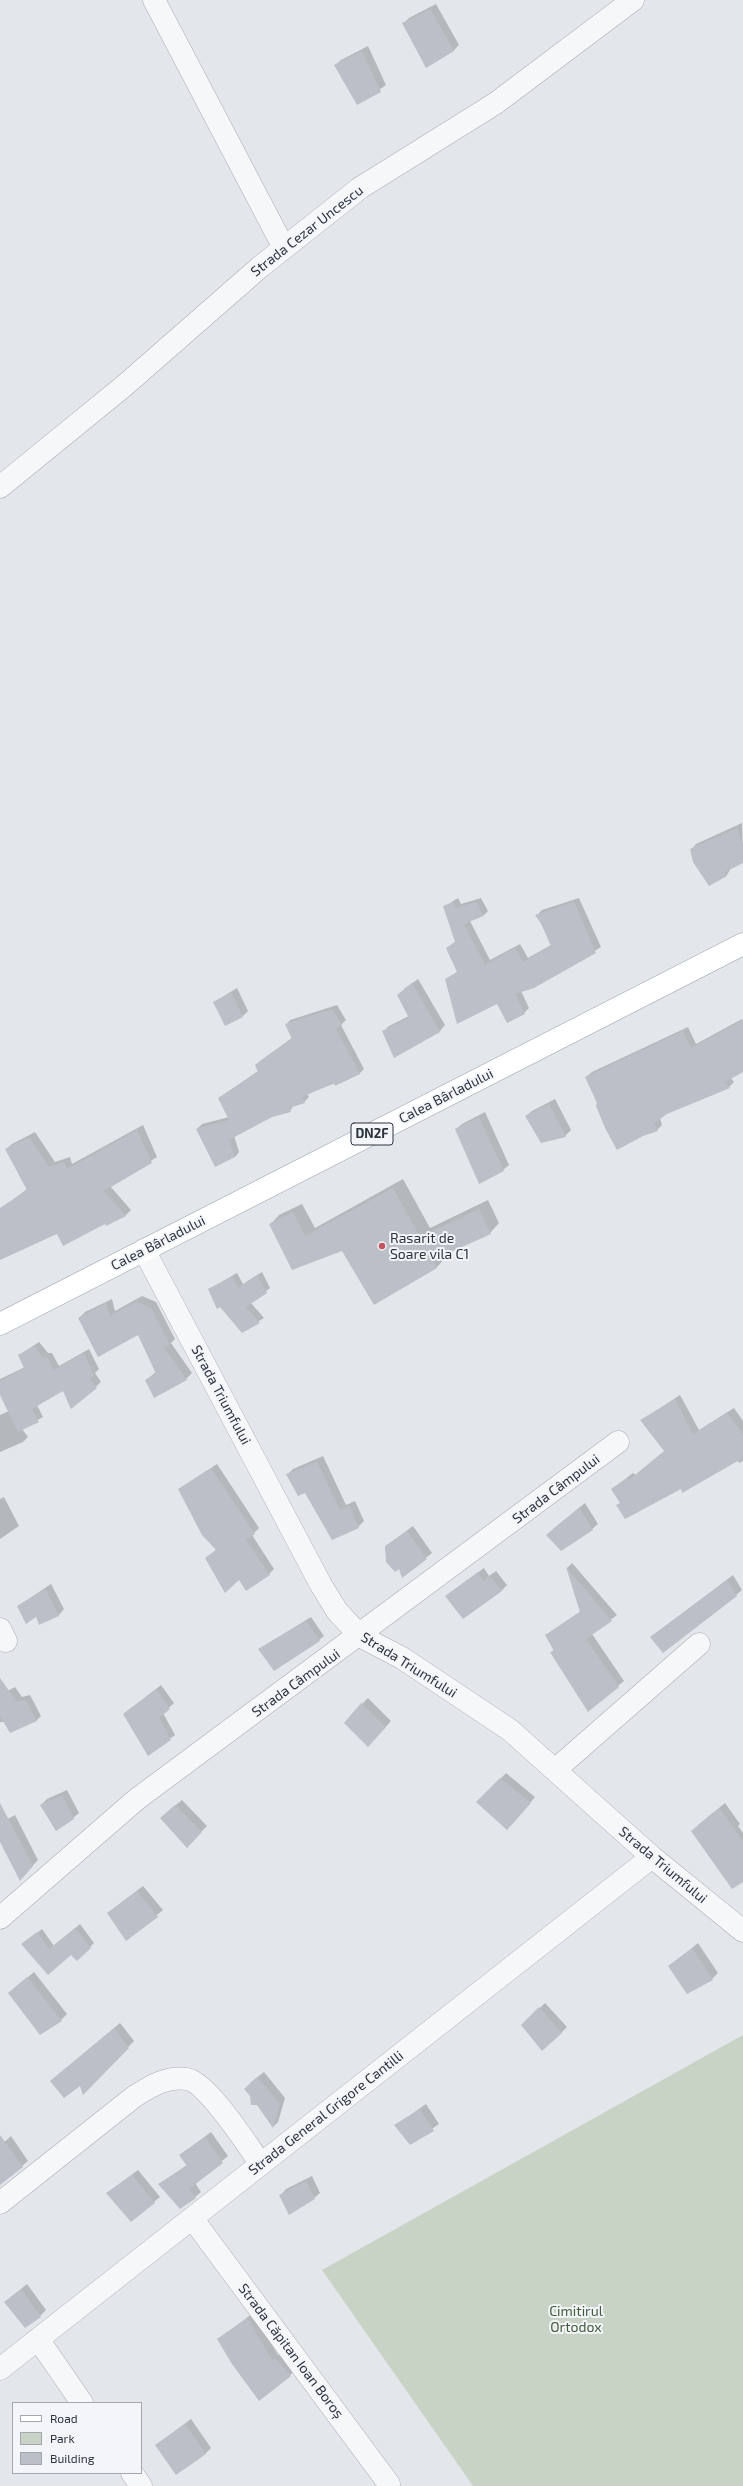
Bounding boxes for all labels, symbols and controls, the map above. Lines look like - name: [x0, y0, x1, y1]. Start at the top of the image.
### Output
- street label: Strada Cezar Uncescu: [247, 182, 367, 280]
- street label: Calea Bârladului: [396, 1065, 496, 1127]
- road number: DN2F: [351, 1123, 393, 1145]
- street label: Calea Bârladului: [108, 1212, 208, 1274]
- place label: Rasarit de Soare vila C1: [390, 1230, 469, 1262]
- marker: Rasarit de Soare vila C1: [377, 1241, 387, 1251]
- street label: Strada Triumfului: [188, 1342, 254, 1448]
- street label: Strada Câmpului: [509, 1451, 603, 1527]
- street label: Strada Triumfului: [358, 1629, 460, 1701]
- street label: Strada Câmpului: [249, 1645, 343, 1721]
- street label: Strada Triumfului: [615, 1823, 711, 1907]
- street label: Strada General Grigore Cantilli: [245, 2047, 407, 2179]
- street label: Strada Căpitan Ioan Boroș: [235, 2280, 347, 2422]
- park label: Cimitirul Ortodox: [549, 2303, 603, 2336]
- legend: [12, 2402, 142, 2474]
- text: Road: [50, 2411, 78, 2425]
- text: Park: [50, 2431, 75, 2445]
- text: Building: [50, 2451, 94, 2465]

